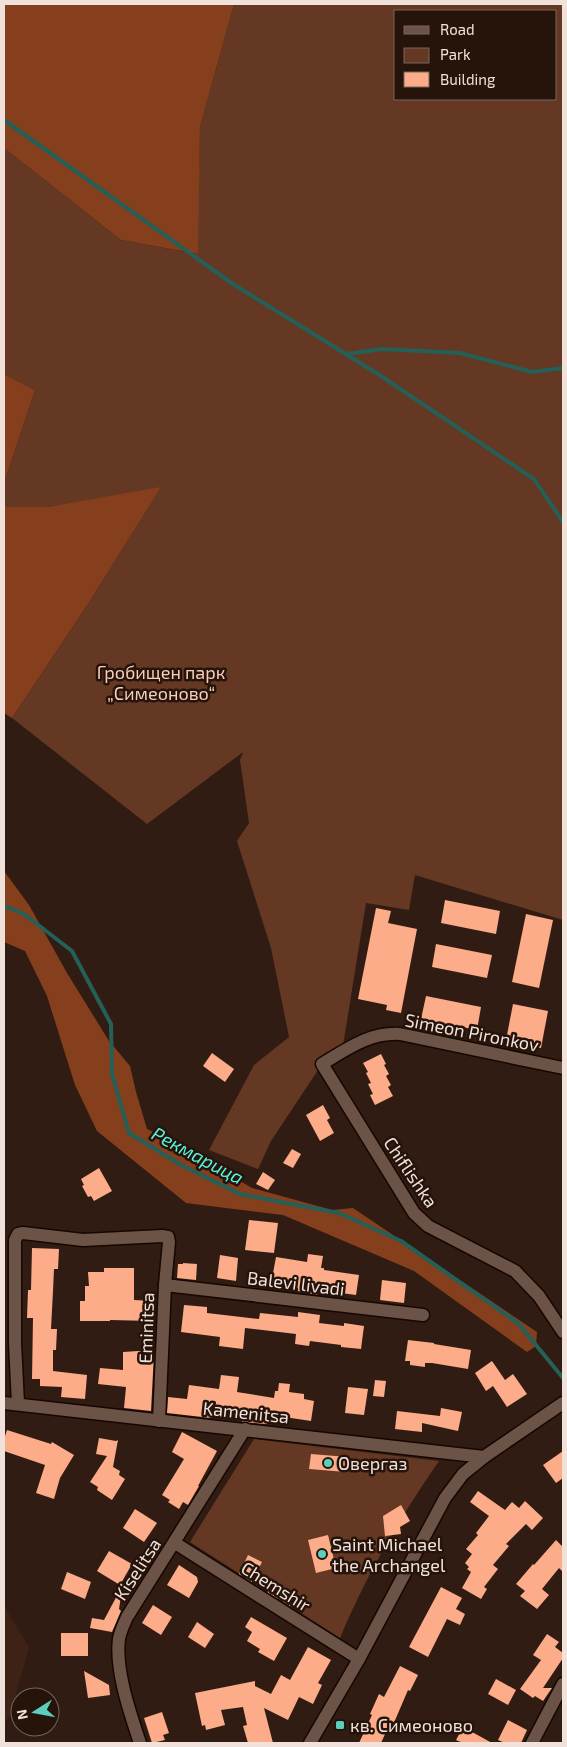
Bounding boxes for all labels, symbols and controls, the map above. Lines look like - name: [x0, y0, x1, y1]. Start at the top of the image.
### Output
- legend: [394, 10, 557, 100]
- text: Road: [440, 20, 475, 38]
- text: Park: [440, 45, 471, 63]
- text: Building: [440, 70, 496, 88]
- park label: Гробищен парк „Симеоново“: [97, 661, 226, 704]
- street label: Simeon Pironkov: [403, 1008, 541, 1056]
- water label: Рекмарица: [148, 1121, 248, 1189]
- street label: Chiflishka: [379, 1133, 443, 1211]
- street label: Balevi livadi: [246, 1266, 346, 1300]
- street label: Eminitsa: [134, 1292, 158, 1364]
- street label: Kamenitsa: [202, 1397, 290, 1427]
- place label: Овергаз: [338, 1452, 407, 1474]
- marker: Овергаз: [322, 1457, 334, 1469]
- place label: Saint Michael the Archangel: [332, 1533, 446, 1576]
- street label: Kiselitsa: [109, 1534, 165, 1604]
- marker: Saint Michael the Archangel: [316, 1548, 328, 1560]
- street label: Chemshir: [237, 1556, 315, 1616]
- north arrow: [10, 1687, 60, 1737]
- text: N: [12, 1708, 31, 1721]
- place label: кв. Симеоново: [350, 1714, 473, 1736]
- marker: кв. Симеоново: [334, 1719, 346, 1731]

